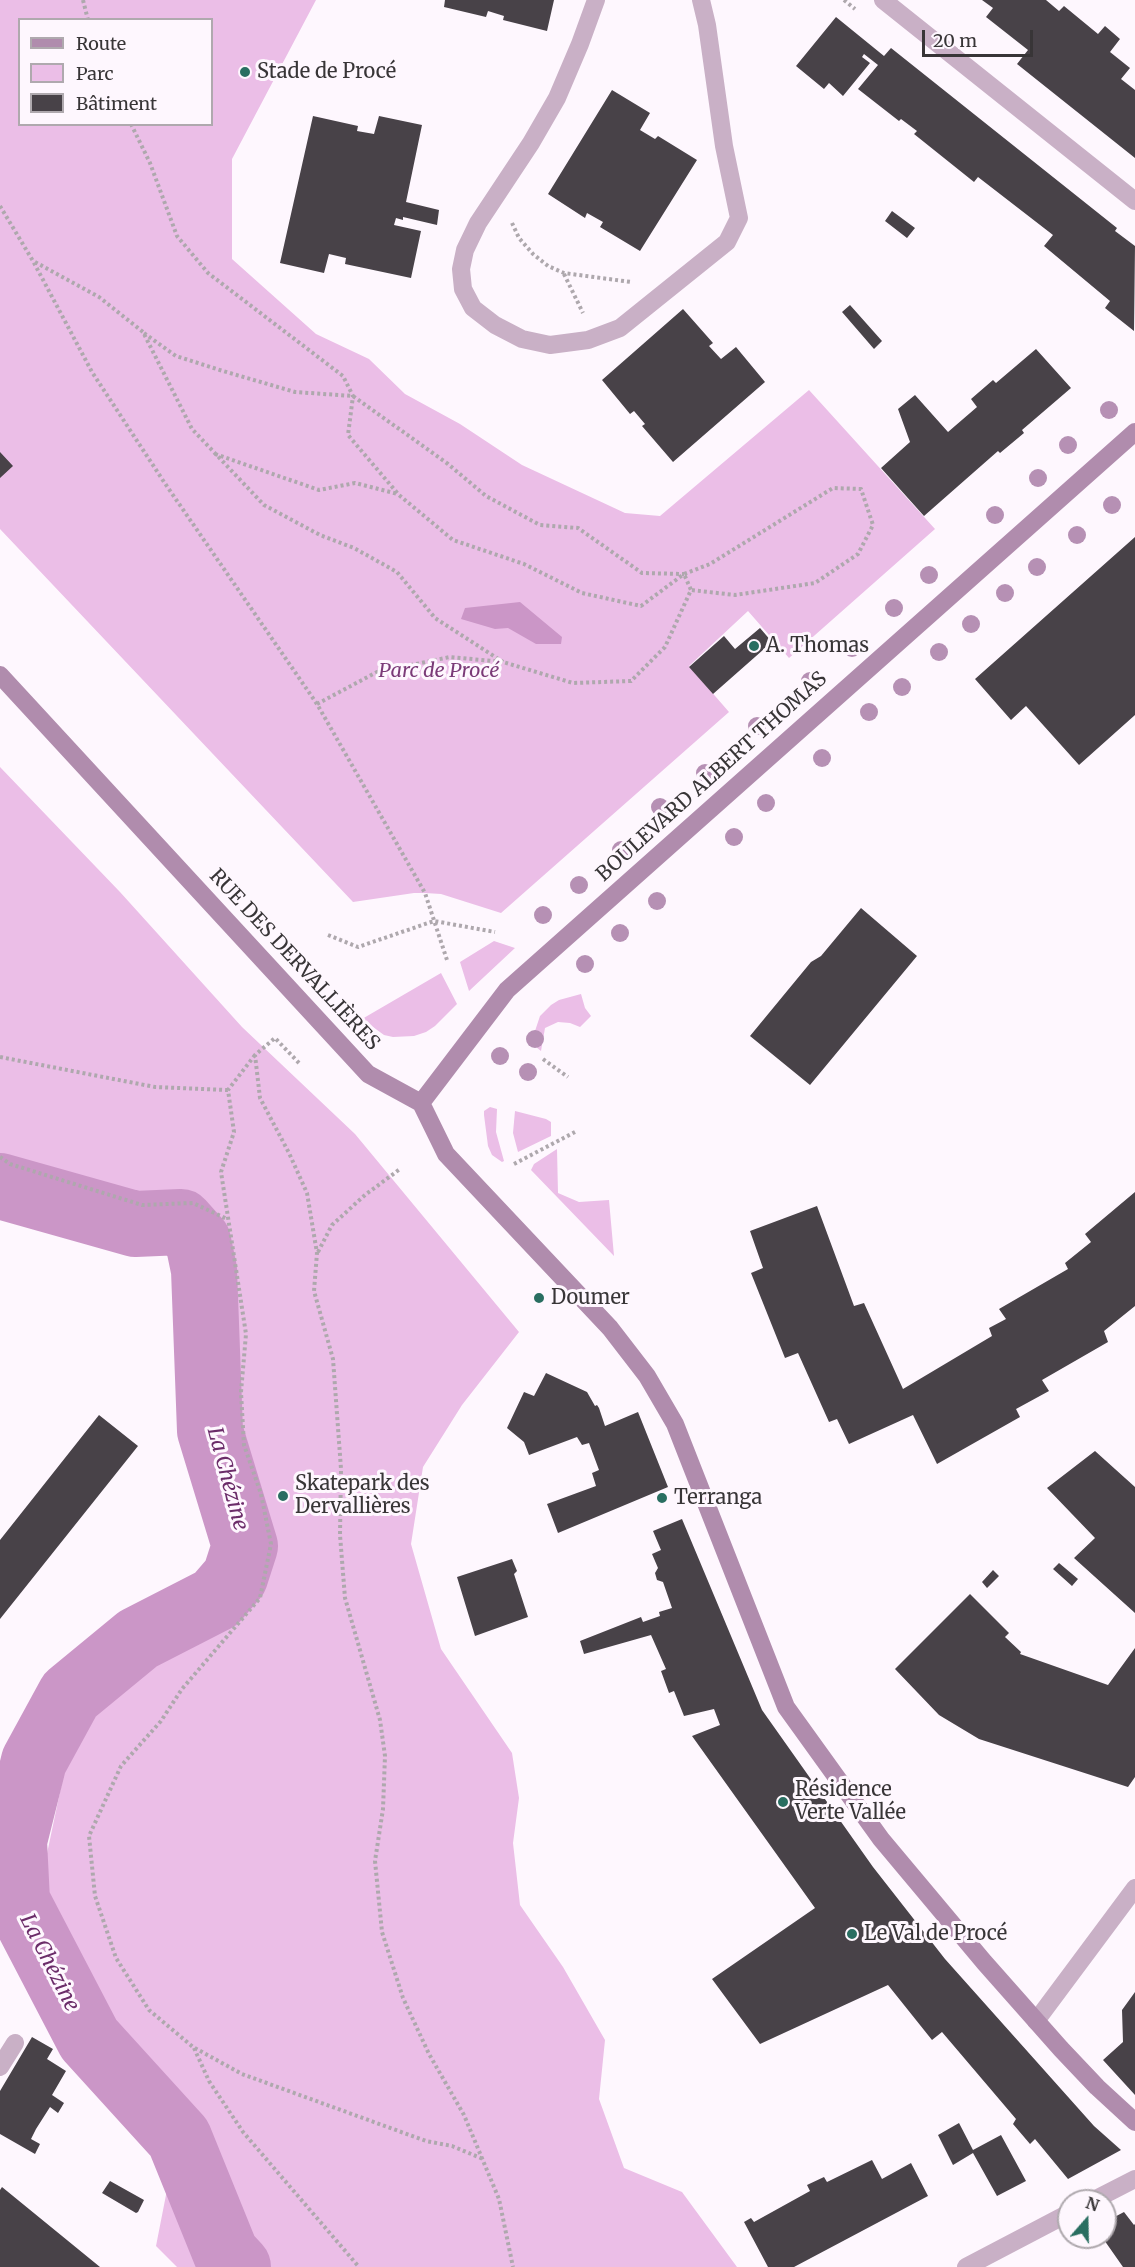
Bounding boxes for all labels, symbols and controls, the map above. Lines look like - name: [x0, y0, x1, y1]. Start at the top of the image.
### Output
- legend: [18, 18, 213, 126]
- scale bar: [925, 18, 1036, 56]
- text: 20 m: [933, 29, 977, 52]
- text: Route: [76, 32, 126, 55]
- place label: Stade de Procé: [257, 60, 396, 84]
- text: Parc: [76, 62, 114, 85]
- marker: Stade de Procé: [238, 65, 252, 79]
- text: Bâtiment: [76, 92, 157, 115]
- place label: A. Thomas: [766, 634, 869, 658]
- marker: A. Thomas: [747, 639, 761, 653]
- park label: Parc de Procé: [379, 659, 499, 683]
- street label: BOULEVARD ALBERT THOMAS: [592, 667, 832, 887]
- street label: RUE DES DERVALLIÈRES: [204, 864, 384, 1056]
- place label: Doumer: [551, 1286, 630, 1310]
- marker: Doumer: [532, 1291, 546, 1305]
- water label: La Chézine: [201, 1425, 253, 1533]
- place label: Skatepark des Dervallières: [295, 1472, 430, 1519]
- place label: Terranga: [674, 1486, 762, 1510]
- marker: Skatepark des Dervallières: [276, 1489, 290, 1503]
- marker: Terranga: [655, 1491, 669, 1505]
- place label: Résidence Verte Vallée: [795, 1778, 906, 1825]
- marker: Résidence Verte Vallée: [776, 1795, 790, 1809]
- water label: La Chézine: [14, 1910, 84, 2016]
- place label: Le Val de Procé: [864, 1922, 1007, 1946]
- marker: Le Val de Procé: [845, 1927, 859, 1941]
- north arrow: [1057, 2189, 1117, 2249]
- text: N: [1083, 2192, 1102, 2216]

